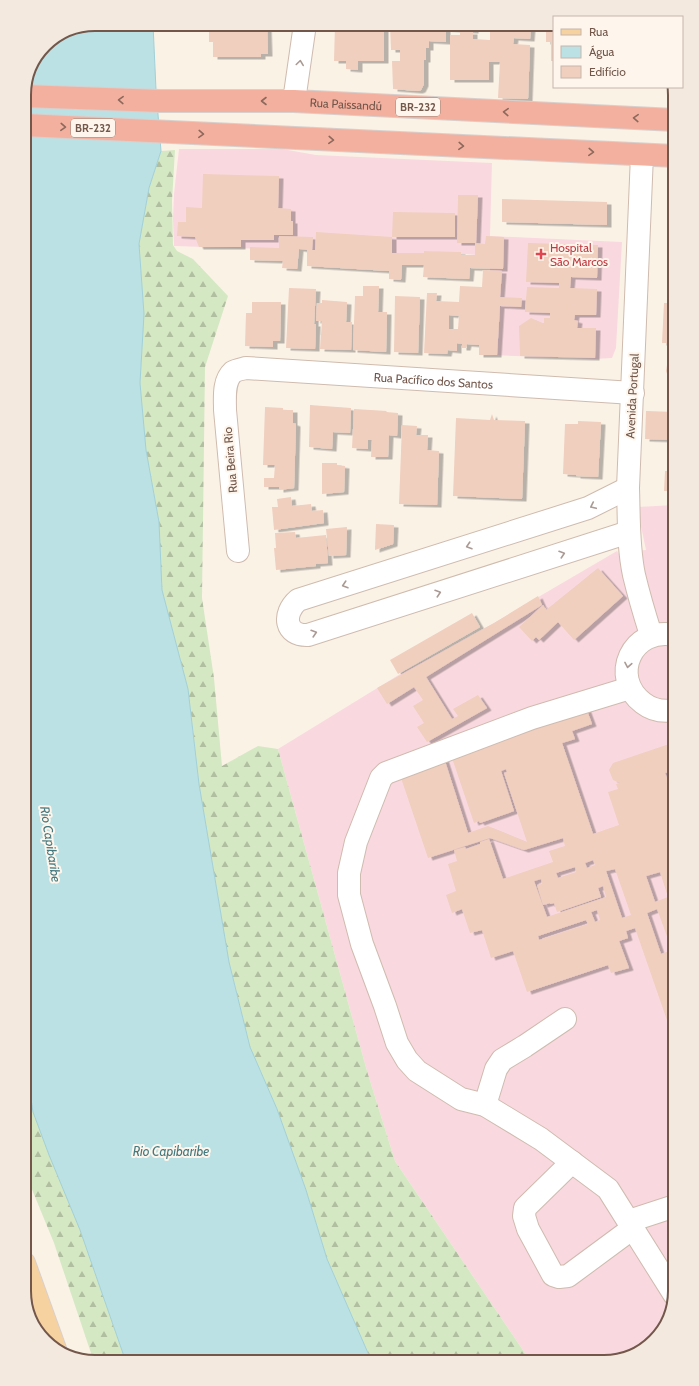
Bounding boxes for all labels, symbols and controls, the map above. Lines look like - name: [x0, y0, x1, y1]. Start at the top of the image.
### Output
- legend: [553, 16, 683, 88]
- text: Rua: [589, 24, 608, 39]
- text: Água: [589, 44, 615, 59]
- one-way arrow: [295, 60, 304, 66]
- text: Edifício: [589, 64, 626, 79]
- street label: Rua Paissandú: [309, 94, 382, 113]
- one-way arrow: [118, 96, 124, 104]
- one-way arrow: [261, 97, 267, 105]
- road number: BR-232: [396, 98, 440, 116]
- one-way arrow: [503, 107, 509, 116]
- one-way arrow: [633, 114, 639, 122]
- road number: BR-232: [71, 119, 115, 137]
- one-way arrow: [60, 122, 66, 131]
- one-way arrow: [198, 129, 204, 138]
- one-way arrow: [328, 136, 334, 144]
- one-way arrow: [458, 142, 464, 150]
- one-way arrow: [588, 148, 594, 157]
- place label: Hospital São Marcos: [550, 240, 608, 269]
- marker: Hospital São Marcos: [535, 248, 547, 260]
- street label: Avenida Portugal: [622, 353, 642, 439]
- street label: Rua Pacífico dos Santos: [373, 369, 493, 391]
- street label: Rua Beira Rio: [220, 426, 240, 494]
- one-way arrow: [589, 501, 597, 509]
- one-way arrow: [466, 541, 473, 550]
- one-way arrow: [558, 550, 565, 558]
- one-way arrow: [342, 580, 349, 589]
- one-way arrow: [434, 589, 441, 598]
- one-way arrow: [311, 629, 318, 638]
- one-way arrow: [624, 662, 633, 668]
- water label: Rio Capibaribe: [37, 805, 65, 883]
- water label: Rio Capibaribe: [133, 1143, 209, 1159]

